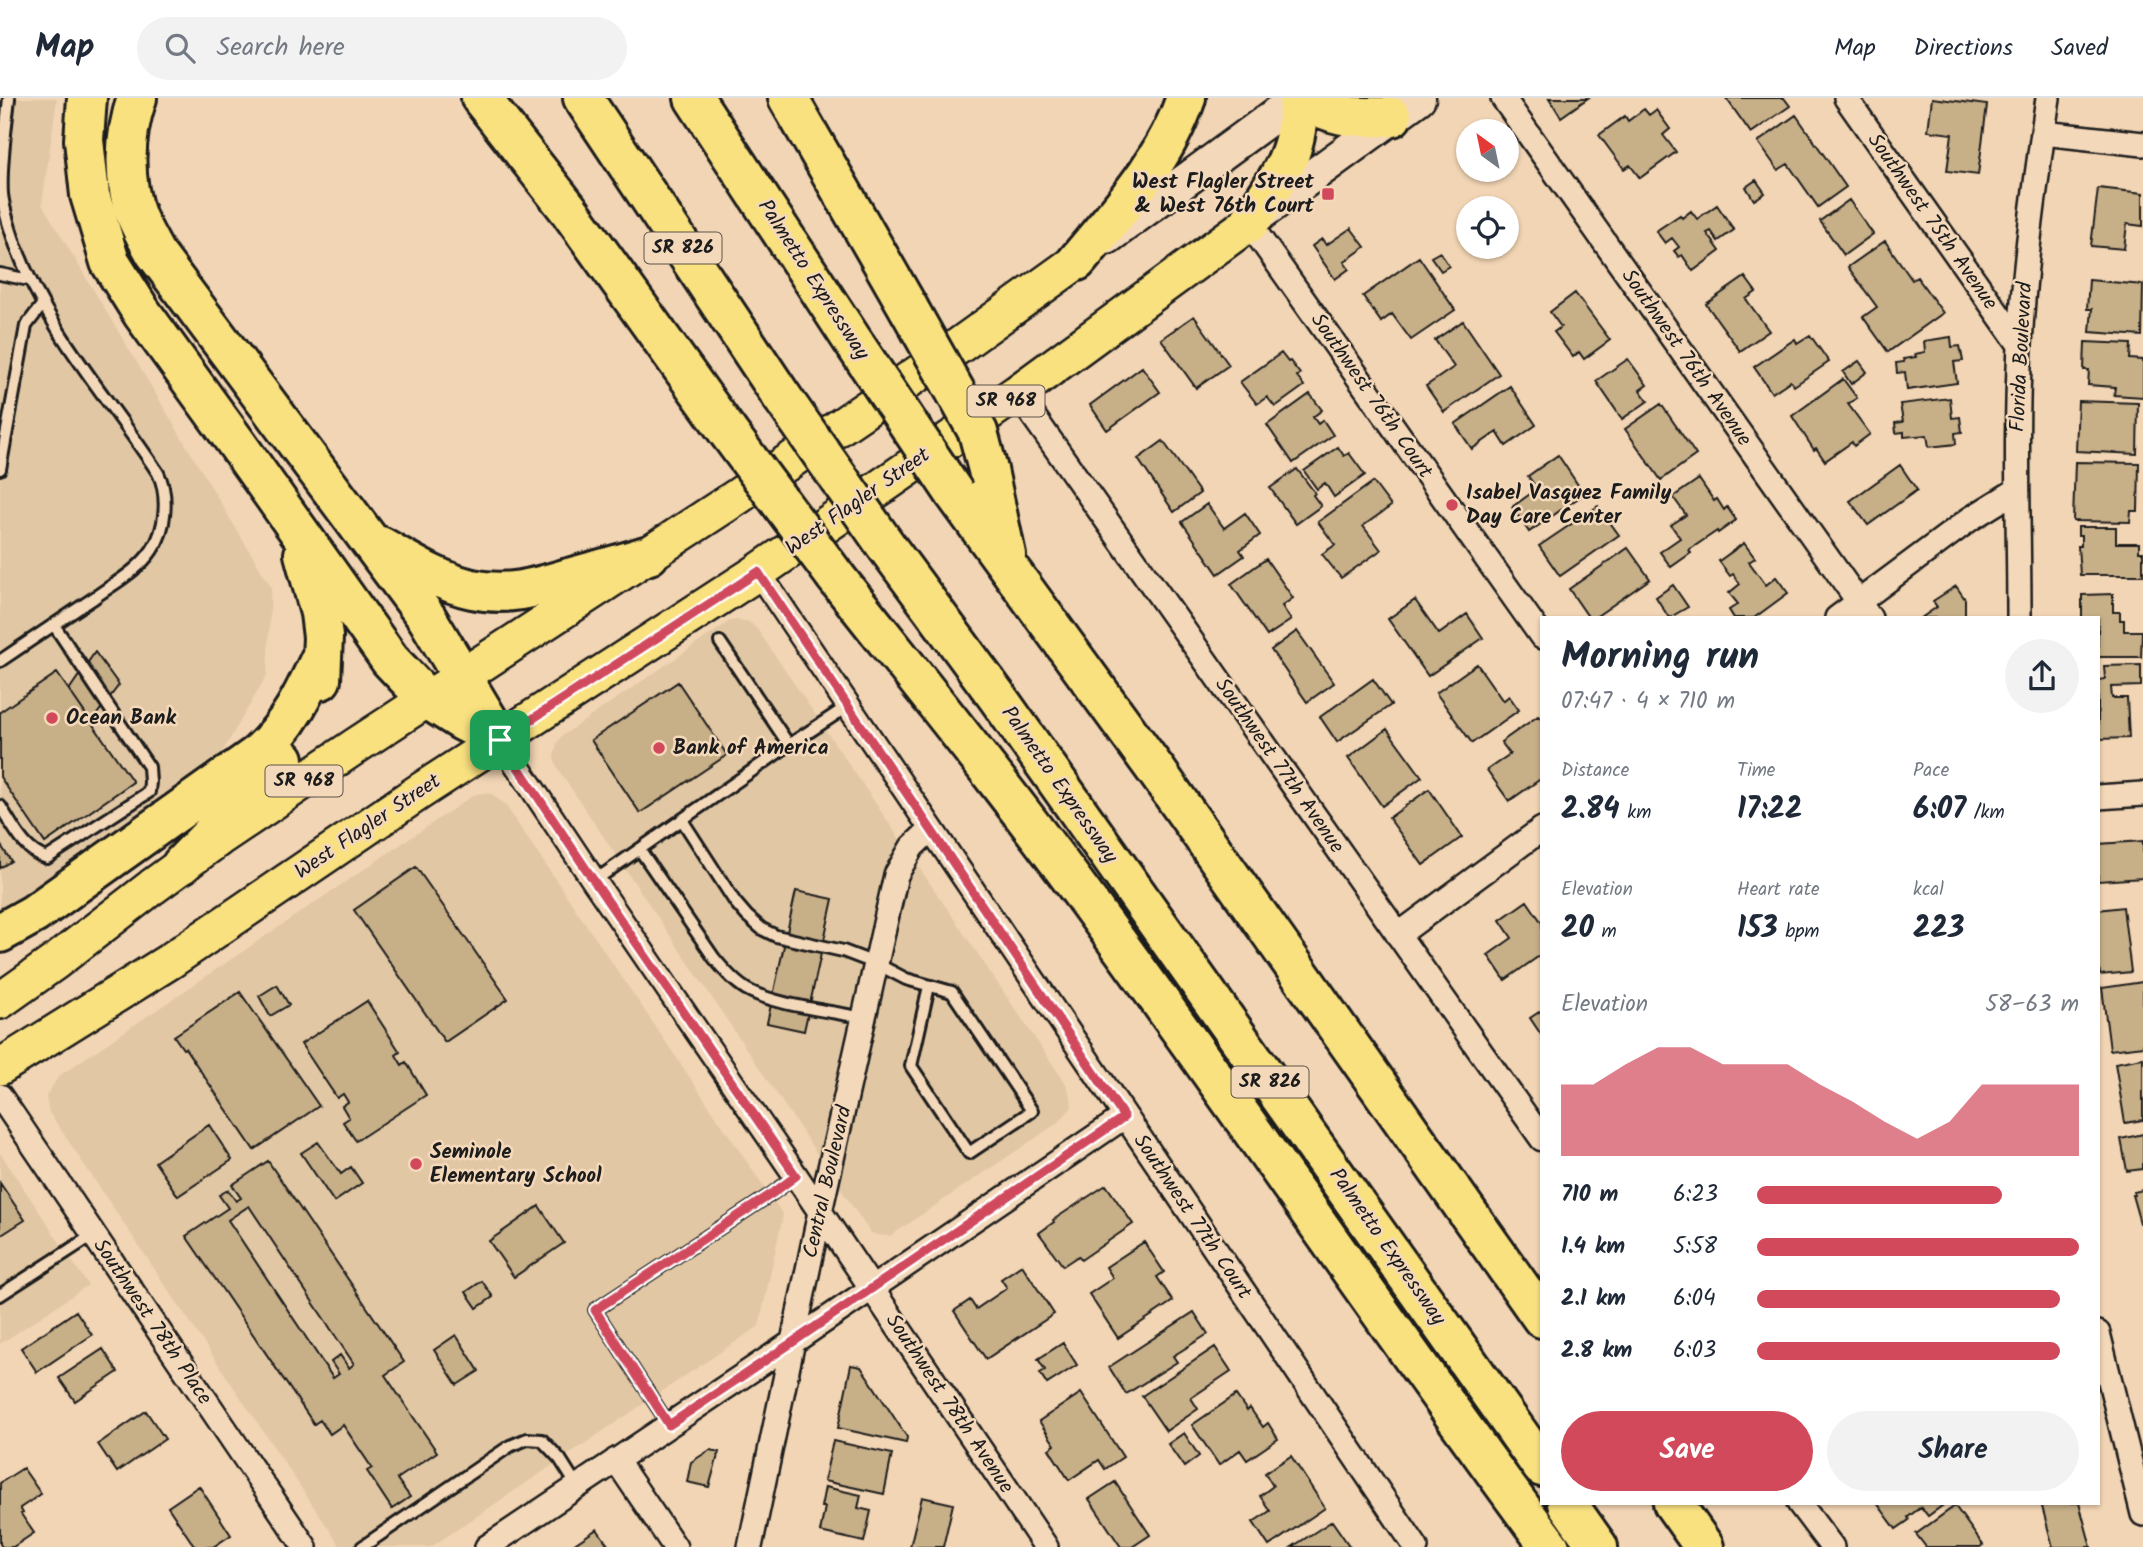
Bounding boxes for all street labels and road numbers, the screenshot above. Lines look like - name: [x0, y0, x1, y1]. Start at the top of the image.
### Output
- street label: Southwest 75th Avenue: [1858, 127, 2006, 318]
- street label: Palmetto Expressway: [748, 193, 878, 367]
- road number: SR 826: [644, 232, 722, 264]
- street label: Southwest 76th Avenue: [1612, 262, 1760, 454]
- street label: Florida Boulevard: [2002, 281, 2042, 433]
- street label: Southwest 76th Court: [1301, 306, 1441, 486]
- road number: SR 968: [968, 386, 1044, 416]
- street label: West Flagler Street: [779, 439, 938, 564]
- street label: Southwest 77th Avenue: [1206, 671, 1353, 861]
- street label: Palmetto Expressway: [992, 699, 1126, 871]
- street label: West Flagler Street: [288, 765, 449, 888]
- road number: SR 968: [266, 766, 342, 796]
- road number: SR 826: [1232, 1066, 1308, 1098]
- street label: Central Boulevard: [794, 1102, 862, 1261]
- street label: Southwest 77th Court: [1124, 1127, 1260, 1307]
- street label: Palmetto Expressway: [1320, 1161, 1454, 1333]
- street label: Southwest 78th Place: [84, 1232, 220, 1412]
- street label: Southwest 78th Avenue: [876, 1307, 1022, 1501]

